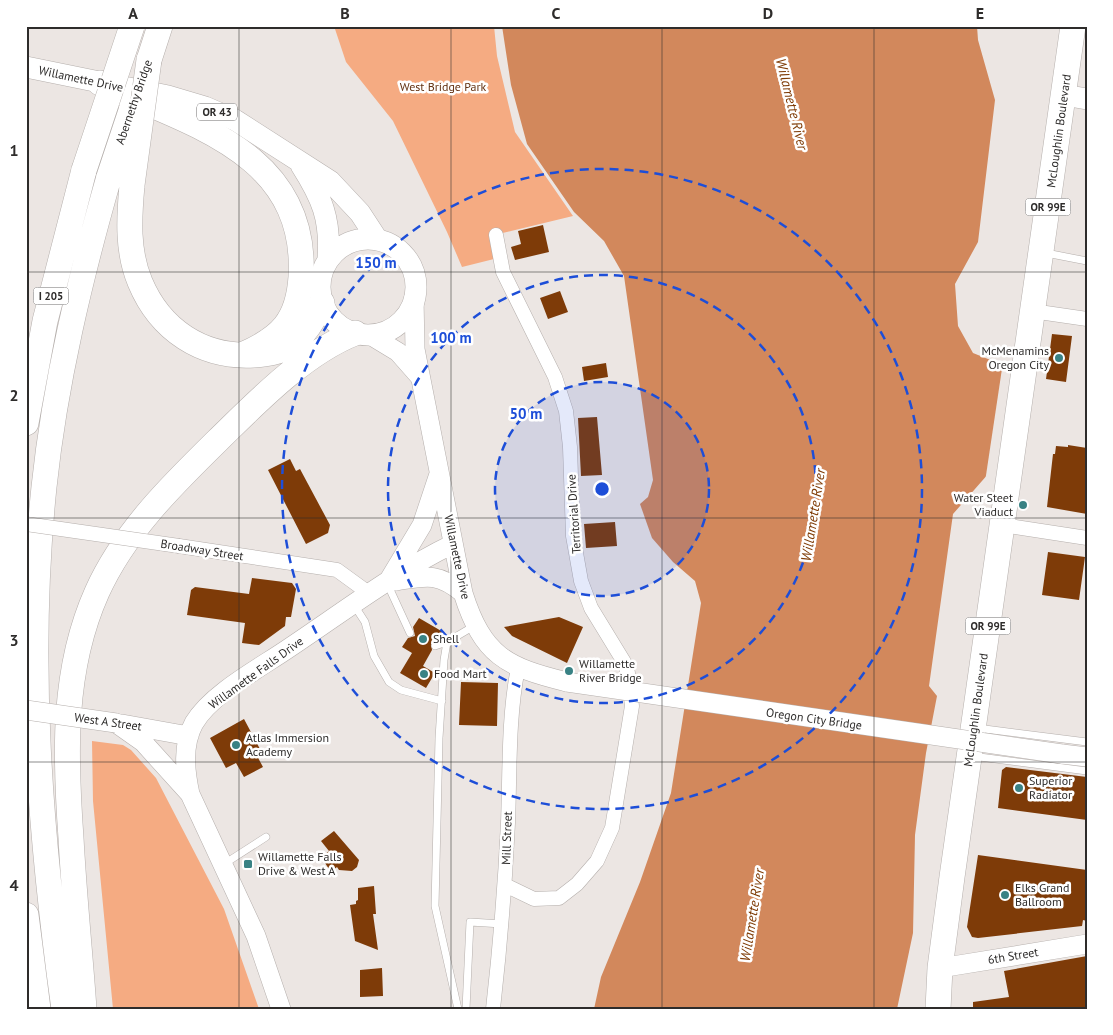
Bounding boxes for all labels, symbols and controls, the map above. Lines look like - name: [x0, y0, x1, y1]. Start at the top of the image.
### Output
- text: A: [128, 3, 138, 23]
- text: B: [340, 3, 350, 23]
- text: C: [552, 3, 561, 23]
- text: D: [763, 3, 773, 23]
- text: E: [976, 3, 984, 23]
- water label: Willamette River: [772, 56, 812, 153]
- street label: Abernethy Bridge: [112, 57, 155, 146]
- street label: Willamette Drive: [37, 62, 125, 95]
- street label: McLoughlin Boulevard: [1043, 73, 1074, 189]
- park label: West Bridge Park: [400, 79, 486, 94]
- road number: OR 43: [197, 104, 237, 120]
- text: 1: [9, 140, 19, 160]
- road number: OR 99E: [1026, 198, 1070, 216]
- text: 150 m: [355, 253, 397, 272]
- road number: I 205: [34, 288, 68, 304]
- text: 100 m: [430, 328, 472, 347]
- place label: McMenamins Oregon City: [981, 343, 1049, 372]
- marker: McMenamins Oregon City: [1053, 352, 1065, 364]
- text: 2: [9, 385, 19, 405]
- text: 50 m: [510, 404, 542, 423]
- water label: Willamette River: [797, 466, 829, 563]
- street label: Territorial Drive: [563, 474, 584, 554]
- centre of rings: [593, 480, 611, 498]
- place label: Water Steet Viaduct: [954, 490, 1013, 519]
- marker: Water Steet Viaduct: [1017, 499, 1029, 511]
- street label: Willamette Drive: [441, 513, 474, 601]
- street label: Broadway Street: [160, 536, 245, 563]
- road number: OR 99E: [966, 618, 1010, 634]
- text: 3: [9, 630, 19, 650]
- place label: Shell: [433, 631, 460, 646]
- street label: Willamette Falls Drive: [205, 633, 306, 712]
- marker: Shell: [417, 633, 429, 645]
- street label: McLoughlin Boulevard: [960, 652, 991, 768]
- place label: Willamette River Bridge: [579, 656, 642, 685]
- marker: Willamette River Bridge: [563, 665, 575, 677]
- place label: Food Mart: [434, 666, 487, 681]
- marker: Food Mart: [418, 668, 430, 680]
- street label: Oregon City Bridge: [765, 704, 863, 733]
- street label: West A Street: [73, 709, 143, 734]
- place label: Atlas Immersion Academy: [246, 730, 329, 759]
- marker: Atlas Immersion Academy: [230, 739, 242, 751]
- place label: Superior Radiator: [1029, 773, 1072, 802]
- marker: Superior Radiator: [1013, 782, 1025, 794]
- street label: Mill Street: [498, 811, 515, 865]
- place label: Willamette Falls Drive & West A: [258, 849, 341, 878]
- marker: Willamette Falls Drive & West A: [242, 858, 254, 870]
- water label: Willamette River: [736, 866, 768, 963]
- text: 4: [9, 875, 19, 895]
- place label: Elks Grand Ballroom: [1015, 880, 1069, 909]
- marker: Elks Grand Ballroom: [999, 889, 1011, 901]
- street label: 6th Street: [987, 944, 1039, 967]

